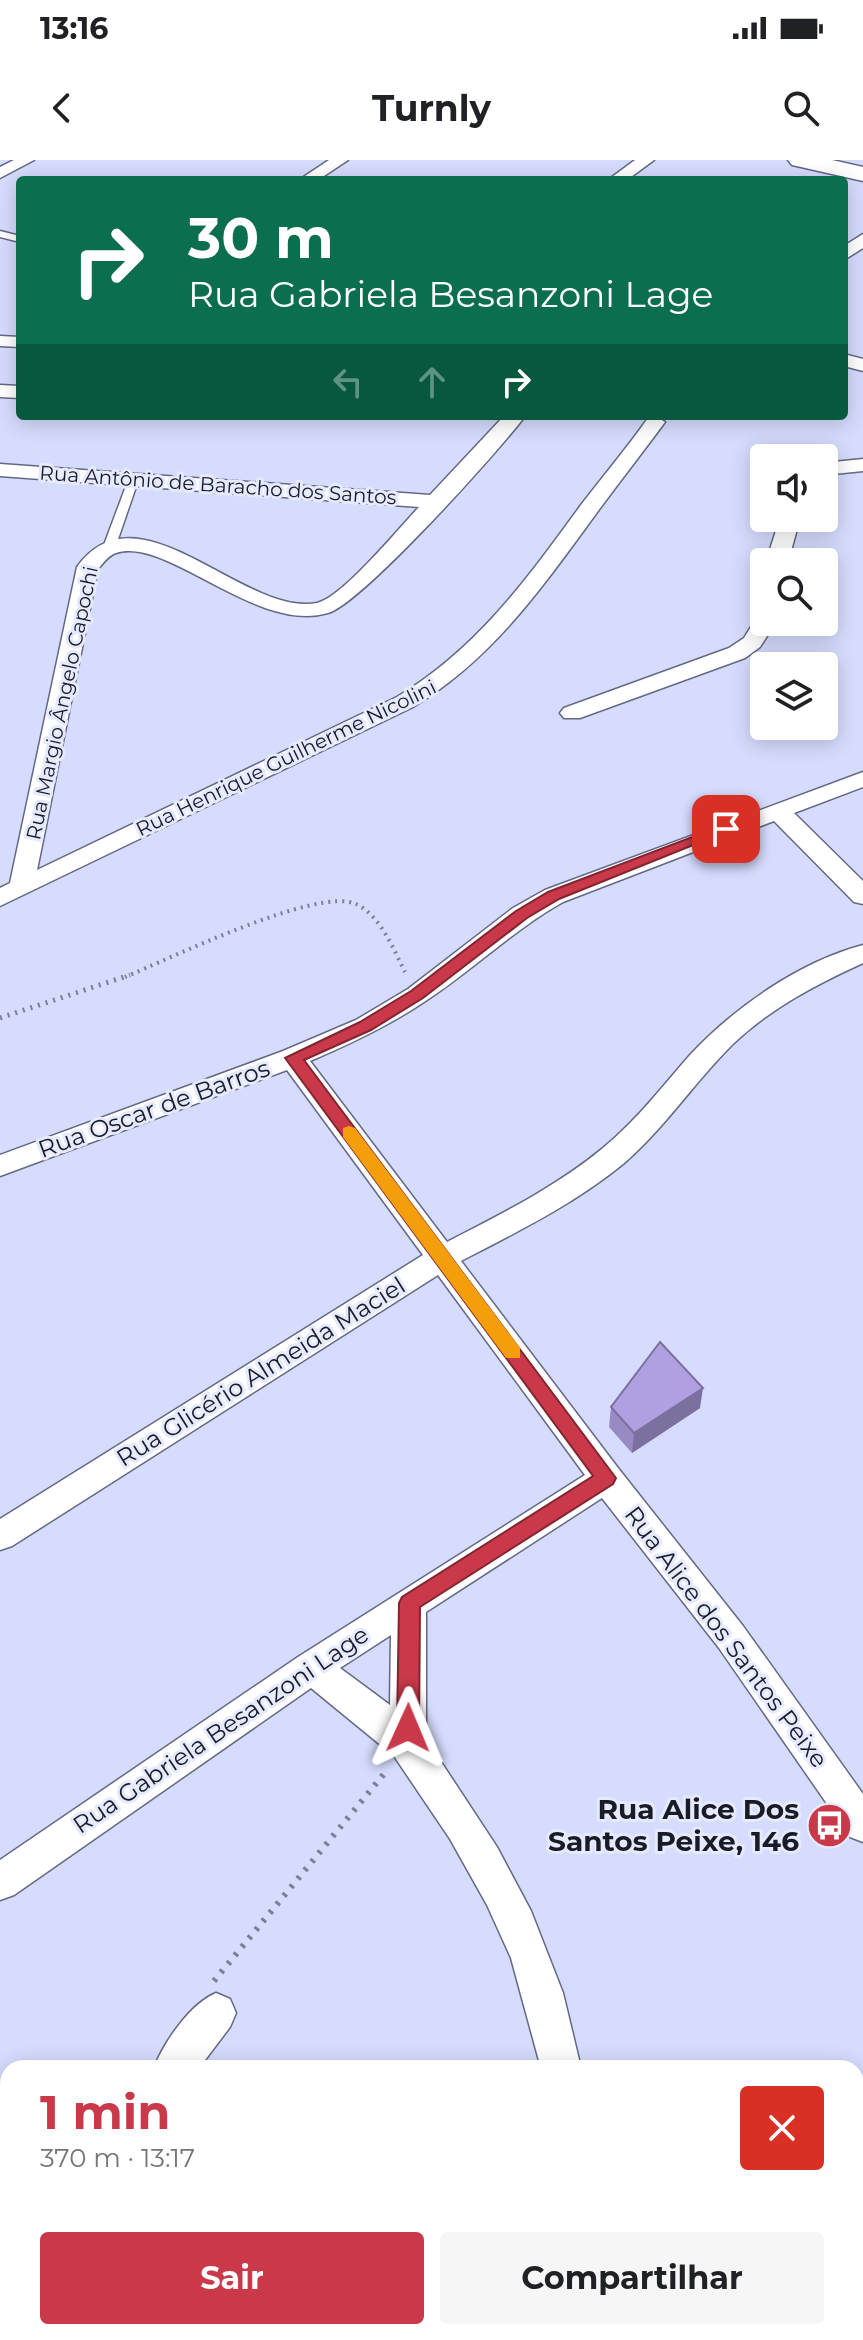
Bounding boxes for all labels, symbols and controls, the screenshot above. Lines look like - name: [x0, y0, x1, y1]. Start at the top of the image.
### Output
- text: 13:16: [40, 10, 108, 47]
- icon: back: [40, 86, 84, 130]
- text: Turnly: [372, 86, 491, 130]
- icon: search: [779, 86, 823, 130]
- text: 30 m: [188, 204, 334, 272]
- icon: right: [56, 208, 160, 312]
- text: Rua Gabriela Besanzoni Lage: [188, 272, 713, 316]
- icon: left: [326, 360, 370, 404]
- icon: ahead: [410, 360, 454, 404]
- icon: right: [494, 360, 538, 404]
- map controls: [750, 444, 838, 740]
- button: sound: [750, 444, 838, 532]
- street label: Rua Antônio de Baracho dos Santos: [39, 461, 397, 509]
- button: search: [750, 548, 838, 636]
- street label: Rua Margio Ângelo Capochi: [21, 564, 103, 842]
- button: layers: [750, 652, 838, 740]
- street label: Rua Henrique Guilherme Nicolini: [132, 675, 440, 841]
- pin: [692, 795, 760, 863]
- icon: arrive: [704, 807, 748, 851]
- street label: Rua Oscar de Barros: [34, 1053, 274, 1164]
- street label: Rua Glicério Almeida Maciel: [111, 1271, 410, 1473]
- street label: Rua Alice dos Santos Peixe: [619, 1500, 834, 1773]
- street label: Rua Gabriela Besanzoni Lage: [67, 1620, 374, 1840]
- position arrow: [366, 1686, 450, 1770]
- place label: Rua Alice Dos Santos Peixe, 146: [548, 1792, 799, 1858]
- bus stop icon: Rua Alice Dos Santos Peixe, 146: [806, 1801, 854, 1849]
- text: 1 min: [40, 2083, 170, 2141]
- button: close: [740, 2086, 824, 2170]
- text: 370 m · 13:17: [40, 2142, 195, 2174]
- button: Sair: [40, 2232, 424, 2324]
- button: Compartilhar: [440, 2232, 824, 2324]

